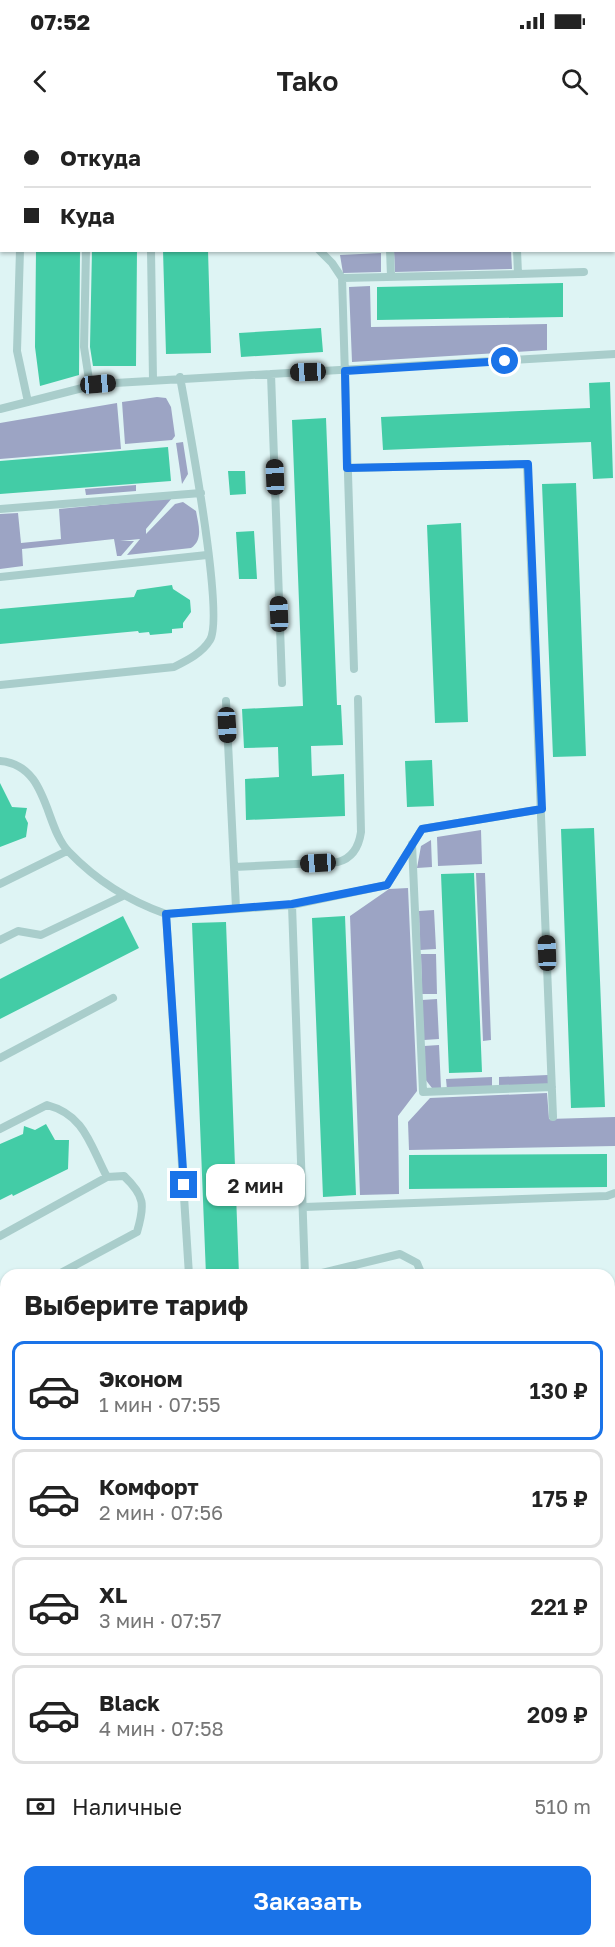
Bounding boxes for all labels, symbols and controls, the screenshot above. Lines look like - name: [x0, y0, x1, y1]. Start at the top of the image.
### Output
- text: 07:52: [30, 8, 90, 35]
- icon: back: [24, 65, 57, 98]
- text: Tako: [277, 65, 338, 97]
- icon: search: [558, 65, 591, 98]
- text: Откуда: [60, 144, 141, 171]
- text: Куда: [60, 202, 115, 229]
- route start: [491, 347, 518, 374]
- car: [290, 362, 326, 382]
- car: [79, 373, 117, 395]
- car: [265, 459, 285, 495]
- car: [269, 596, 289, 632]
- car: [217, 707, 237, 743]
- car: [300, 853, 336, 873]
- car: [537, 935, 557, 971]
- callout: 2 мин: [205, 1164, 304, 1206]
- route end: [170, 1171, 197, 1198]
- text: 2 мин: [228, 1173, 283, 1197]
- text: Выберите тариф: [24, 1289, 248, 1321]
- icon: car: [27, 1364, 81, 1418]
- text: Эконом: [99, 1365, 183, 1392]
- text: 130 ₽: [530, 1377, 588, 1404]
- text: 1 мин · 07:55: [99, 1392, 221, 1416]
- icon: car: [27, 1472, 81, 1526]
- text: Комфорт: [99, 1473, 199, 1500]
- text: 175 ₽: [532, 1485, 588, 1512]
- text: 2 мин · 07:56: [99, 1500, 223, 1524]
- icon: car: [27, 1580, 81, 1634]
- text: XL: [99, 1581, 127, 1608]
- text: 221 ₽: [531, 1593, 588, 1620]
- text: 3 мин · 07:57: [99, 1608, 222, 1632]
- icon: car: [27, 1688, 81, 1742]
- text: Black: [99, 1689, 160, 1716]
- text: 209 ₽: [527, 1701, 588, 1728]
- text: 4 мин · 07:58: [99, 1716, 224, 1740]
- icon: cash: [24, 1790, 57, 1823]
- text: Наличные: [72, 1793, 182, 1820]
- text: 510 m: [535, 1794, 591, 1818]
- button: Заказать: [24, 1866, 591, 1935]

